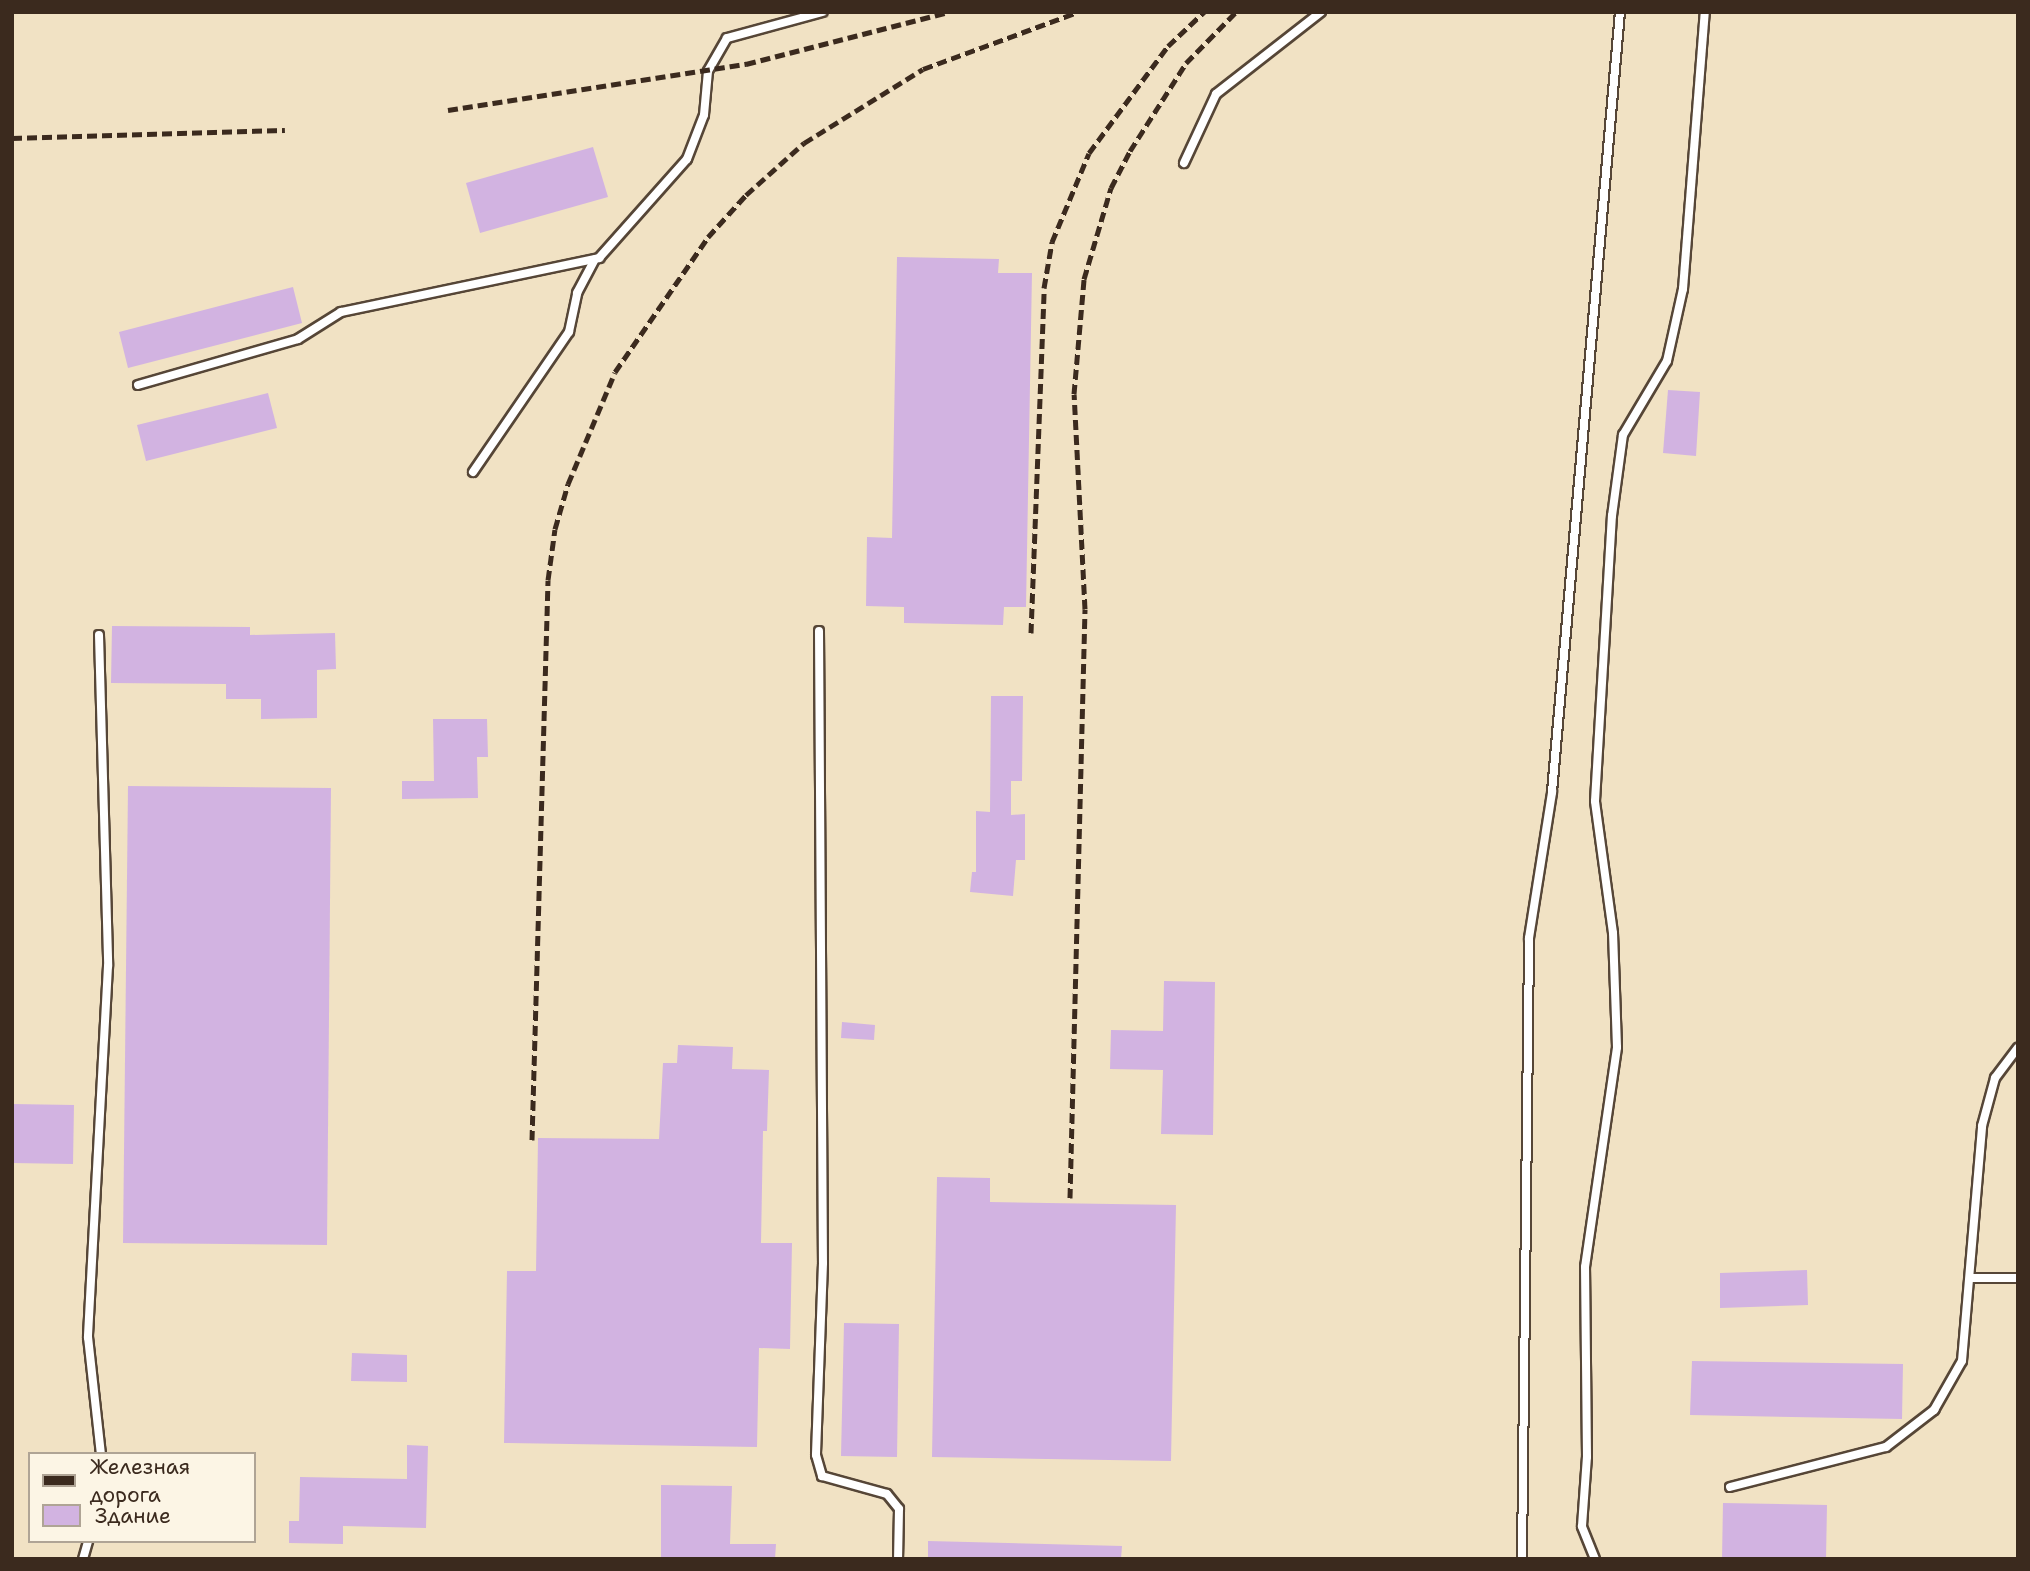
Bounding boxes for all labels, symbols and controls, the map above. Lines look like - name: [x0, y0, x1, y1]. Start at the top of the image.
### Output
- legend: [28, 1452, 256, 1543]
- text: Железная дорога: [90, 1453, 190, 1509]
- text: Здание: [95, 1502, 171, 1530]

